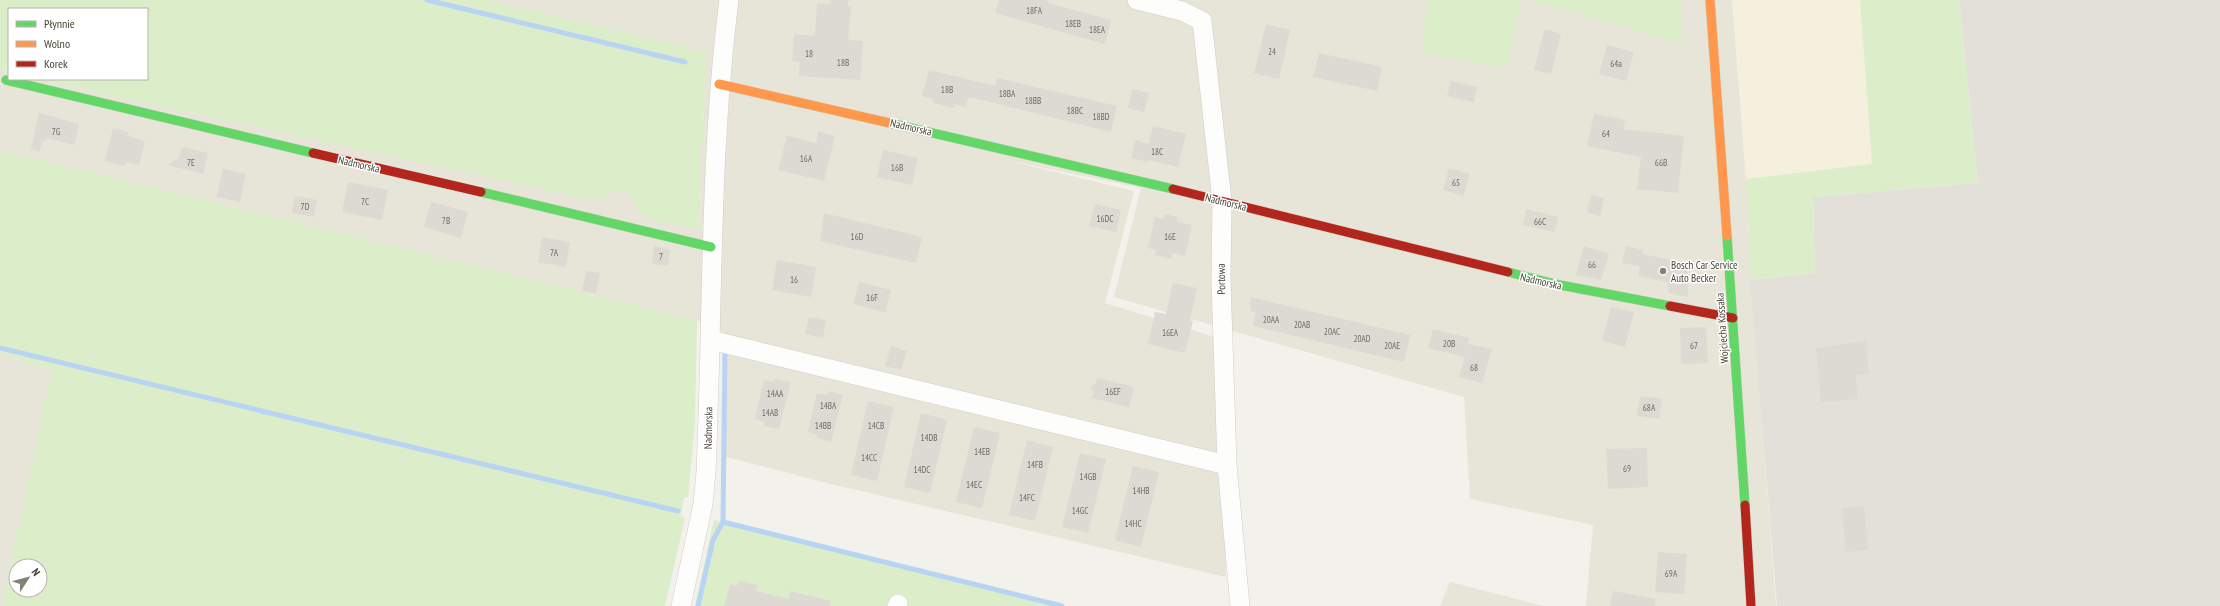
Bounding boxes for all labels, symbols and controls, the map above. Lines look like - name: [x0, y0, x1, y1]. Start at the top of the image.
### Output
- house number: 18FA: [1026, 5, 1043, 16]
- legend: [8, 8, 148, 80]
- text: Płynnie: [44, 16, 75, 31]
- house number: 18EB: [1065, 18, 1081, 29]
- house number: 18EA: [1089, 24, 1106, 35]
- text: Wolno: [44, 36, 70, 51]
- house number: 24: [1268, 46, 1276, 57]
- house number: 18: [805, 48, 813, 59]
- text: Korek: [44, 56, 68, 71]
- house number: 18B: [837, 57, 849, 68]
- house number: 64a: [1610, 58, 1622, 69]
- house number: 18B: [941, 84, 953, 95]
- house number: 18BA: [999, 88, 1016, 99]
- house number: 18BB: [1025, 95, 1041, 106]
- house number: 18BC: [1067, 105, 1083, 116]
- house number: 18BD: [1092, 111, 1110, 122]
- street label: Nadmorska: [889, 115, 933, 139]
- house number: 7G: [52, 126, 61, 137]
- house number: 64: [1602, 128, 1610, 139]
- house number: 18C: [1151, 146, 1163, 157]
- street label: Nadmorska: [337, 152, 381, 176]
- house number: 16A: [800, 153, 813, 164]
- house number: 7E: [187, 157, 195, 168]
- house number: 66B: [1655, 157, 1667, 168]
- house number: 16B: [891, 162, 903, 173]
- house number: 65: [1452, 177, 1460, 188]
- street label: Nadmorska: [1204, 190, 1248, 214]
- house number: 7C: [361, 196, 369, 207]
- house number: 7D: [301, 201, 310, 212]
- house number: 16DC: [1097, 213, 1113, 224]
- house number: 7B: [442, 215, 450, 226]
- house number: 66C: [1534, 216, 1546, 227]
- house number: 16D: [851, 231, 864, 242]
- house number: 16E: [1164, 231, 1176, 242]
- house number: 7A: [550, 247, 559, 258]
- house number: 7: [659, 251, 663, 262]
- place label: Bosch Car Service Auto Becker: [1671, 258, 1738, 285]
- house number: 66: [1588, 259, 1596, 270]
- street label: Portowa: [1214, 263, 1228, 295]
- marker: Bosch Car Service Auto Becker: [1658, 266, 1668, 276]
- street label: Nadmorska: [1519, 269, 1563, 293]
- house number: 16: [790, 274, 798, 285]
- house number: 16F: [866, 292, 878, 303]
- street label: Wojciecha Kossaka: [1713, 292, 1731, 364]
- house number: 20AA: [1263, 314, 1280, 325]
- house number: 20AB: [1294, 319, 1310, 330]
- house number: 20AC: [1324, 326, 1340, 337]
- house number: 16EA: [1162, 327, 1179, 338]
- house number: 20AD: [1353, 333, 1371, 344]
- house number: 20B: [1443, 338, 1455, 349]
- house number: 20AE: [1384, 340, 1400, 351]
- house number: 67: [1690, 340, 1698, 351]
- house number: 68: [1470, 362, 1478, 373]
- house number: 16EF: [1105, 386, 1121, 397]
- house number: 14AA: [767, 388, 784, 399]
- house number: 14BA: [820, 400, 837, 411]
- house number: 68A: [1643, 402, 1656, 413]
- street label: Nadmorska: [701, 407, 715, 449]
- house number: 14AB: [762, 407, 778, 418]
- house number: 14BB: [815, 420, 831, 431]
- house number: 14CB: [868, 420, 884, 431]
- house number: 14DB: [920, 432, 938, 443]
- house number: 14EB: [974, 446, 990, 457]
- house number: 14CC: [861, 452, 877, 463]
- house number: 14FB: [1027, 459, 1043, 470]
- house number: 69: [1623, 463, 1631, 474]
- house number: 14DC: [914, 464, 930, 475]
- house number: 14GB: [1080, 471, 1096, 482]
- house number: 14EC: [966, 479, 982, 490]
- house number: 14HB: [1132, 485, 1150, 496]
- house number: 14FC: [1019, 492, 1035, 503]
- house number: 14GC: [1072, 505, 1088, 516]
- house number: 14HC: [1124, 518, 1142, 529]
- north arrow: [8, 558, 48, 598]
- text: N: [29, 566, 44, 579]
- house number: 69A: [1665, 568, 1678, 579]

